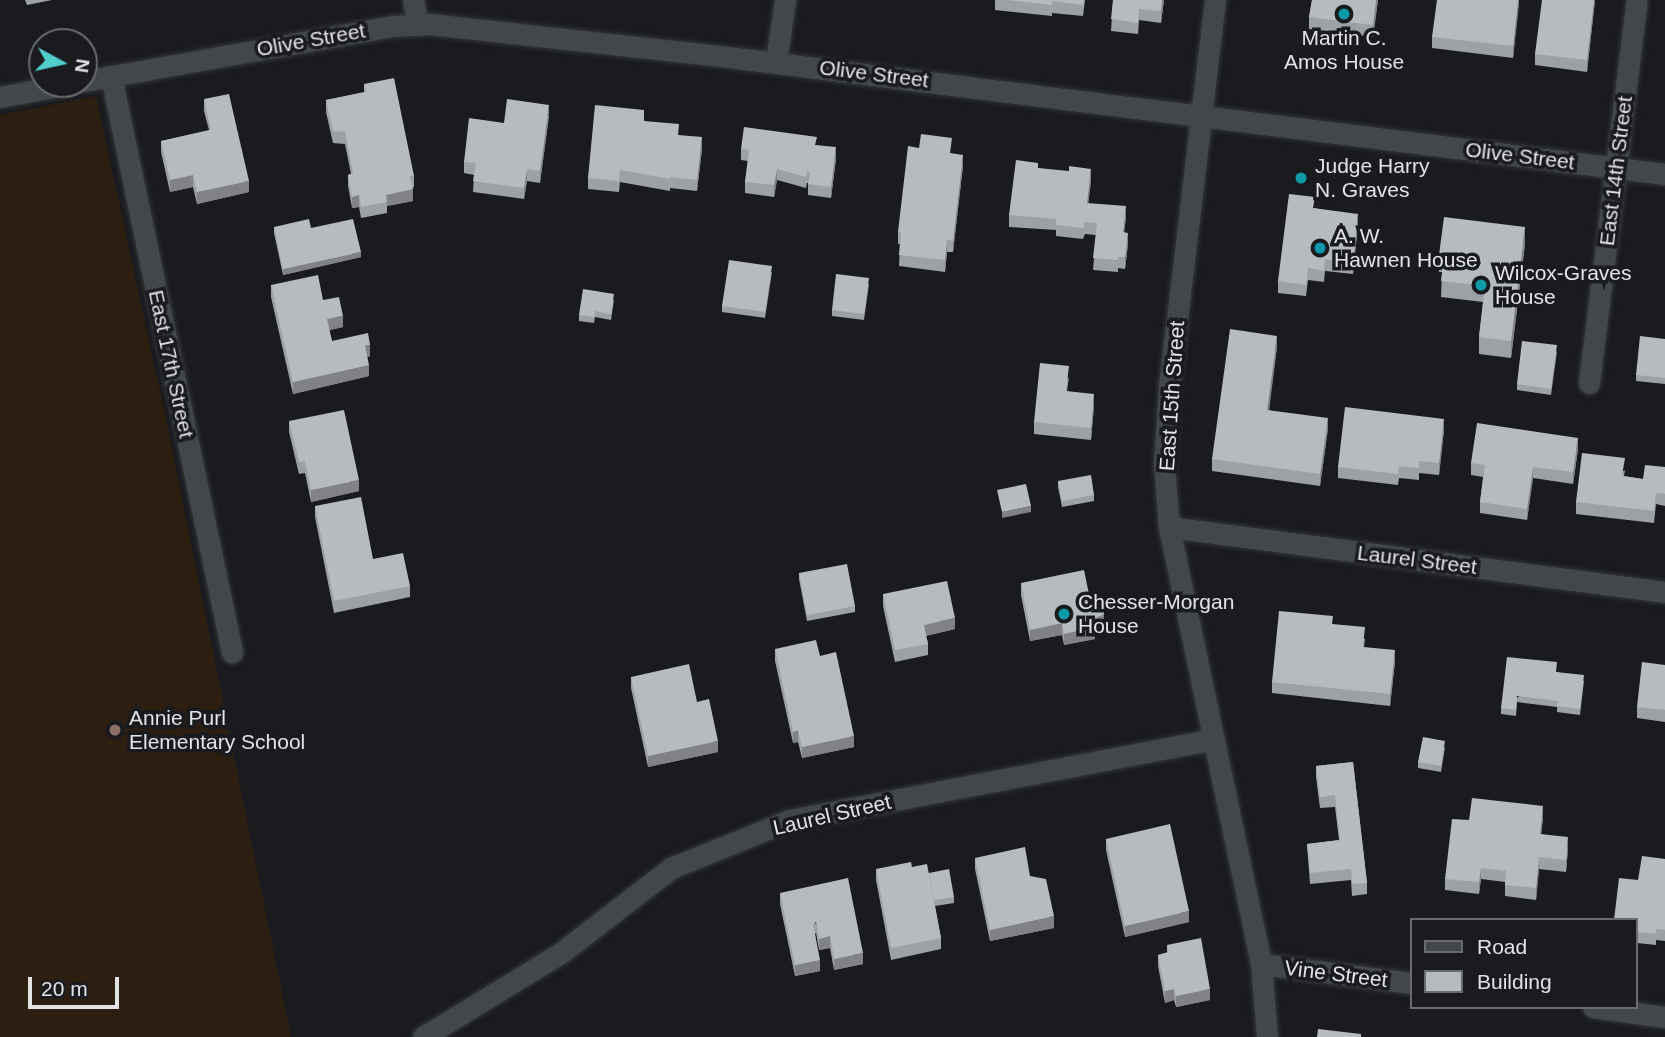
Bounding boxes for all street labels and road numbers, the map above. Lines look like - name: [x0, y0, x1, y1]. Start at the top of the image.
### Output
- street label: Olive Street: [255, 18, 367, 62]
- street label: Olive Street: [818, 55, 930, 93]
- street label: East 14th Street: [1594, 95, 1638, 247]
- street label: Olive Street: [1464, 137, 1576, 175]
- street label: East 17th Street: [143, 288, 199, 440]
- street label: East 15th Street: [1154, 320, 1190, 472]
- street label: Laurel Street: [1356, 540, 1478, 580]
- street label: Laurel Street: [771, 789, 893, 841]
- street label: Vine Street: [1283, 955, 1389, 993]

